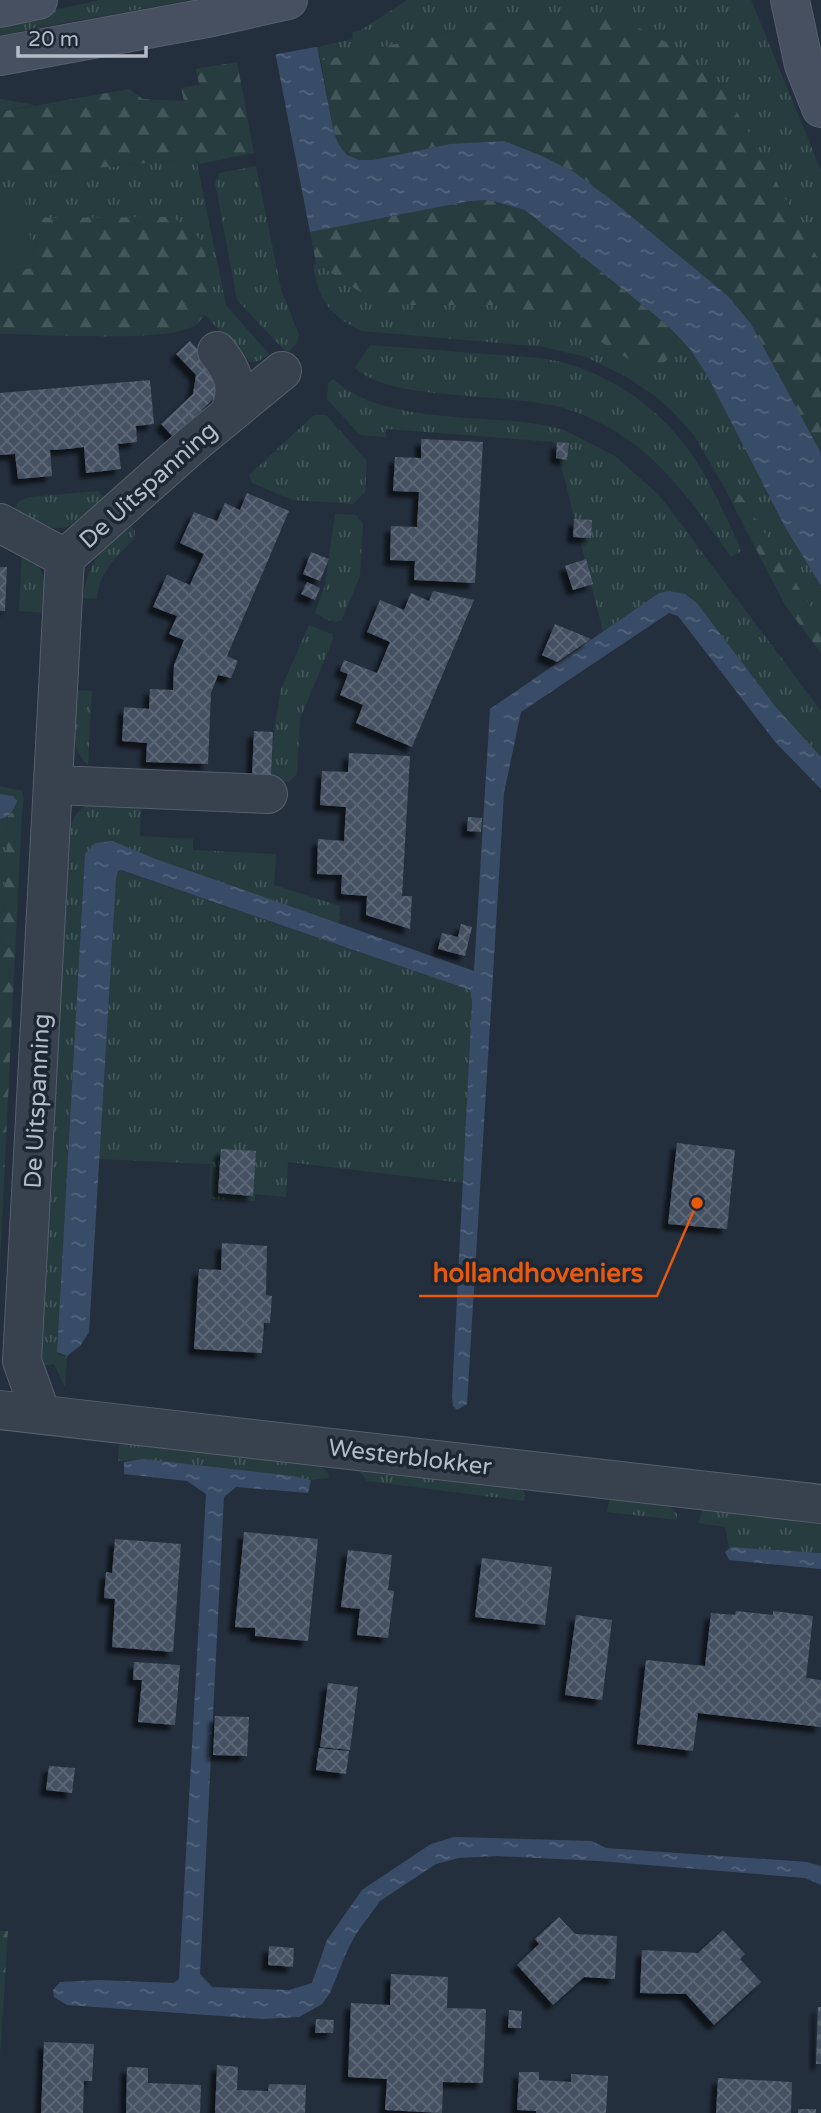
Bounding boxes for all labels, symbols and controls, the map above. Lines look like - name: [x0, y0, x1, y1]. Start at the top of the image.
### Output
- scale bar: [18, 14, 145, 58]
- text: 20 m: [28, 27, 79, 52]
- street label: De Uitspanning: [73, 416, 223, 555]
- street label: De Uitspanning: [18, 1013, 57, 1189]
- callout: hollandhoveniers: [419, 1249, 657, 1296]
- text: hollandhoveniers: [433, 1258, 643, 1289]
- street label: Westerblokker: [327, 1433, 494, 1482]

